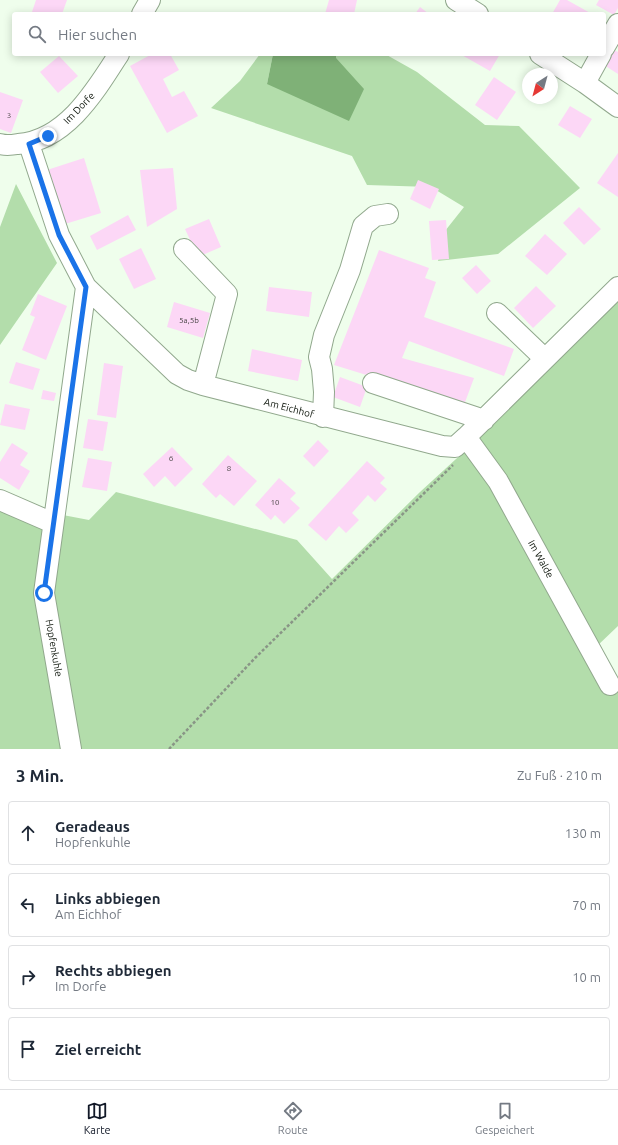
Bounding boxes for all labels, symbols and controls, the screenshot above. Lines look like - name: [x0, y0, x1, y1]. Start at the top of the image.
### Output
- search box: [12, 12, 606, 56]
- icon: search: [26, 23, 48, 45]
- text: Hier suchen: [58, 26, 137, 43]
- north arrow: [522, 68, 558, 104]
- street label: Im Dorfe: [61, 90, 97, 126]
- house number: 3: [7, 111, 11, 120]
- route end: [39, 127, 57, 145]
- house number: 5a,5b: [179, 316, 199, 325]
- street label: Am Eichhof: [263, 396, 315, 420]
- house number: 6: [169, 454, 174, 463]
- house number: 8: [227, 464, 232, 473]
- house number: 10: [270, 498, 280, 507]
- street label: Im Walde: [526, 538, 556, 580]
- route start: [35, 584, 53, 602]
- street label: Hopfenkuhle: [44, 618, 64, 678]
- text: 3 Min.: [16, 766, 64, 785]
- text: Zu Fuß · 210 m: [517, 768, 602, 782]
- text: Geradeaus: [55, 818, 130, 835]
- icon: ahead: [17, 822, 39, 844]
- text: 130 m: [565, 826, 601, 840]
- text: Hopfenkuhle: [55, 835, 131, 849]
- text: Links abbiegen: [55, 890, 160, 907]
- icon: left: [17, 894, 39, 916]
- text: 70 m: [572, 898, 601, 912]
- text: Am Eichhof: [55, 907, 122, 921]
- text: Rechts abbiegen: [55, 962, 172, 979]
- icon: right: [17, 966, 39, 988]
- text: 10 m: [572, 970, 601, 984]
- text: Im Dorfe: [55, 979, 106, 993]
- icon: arrive: [17, 1038, 39, 1060]
- text: Ziel erreicht: [55, 1041, 141, 1058]
- tab: Karte: [84, 1100, 111, 1136]
- tab: Route: [278, 1100, 308, 1136]
- tab: Gespeichert: [475, 1100, 534, 1136]

